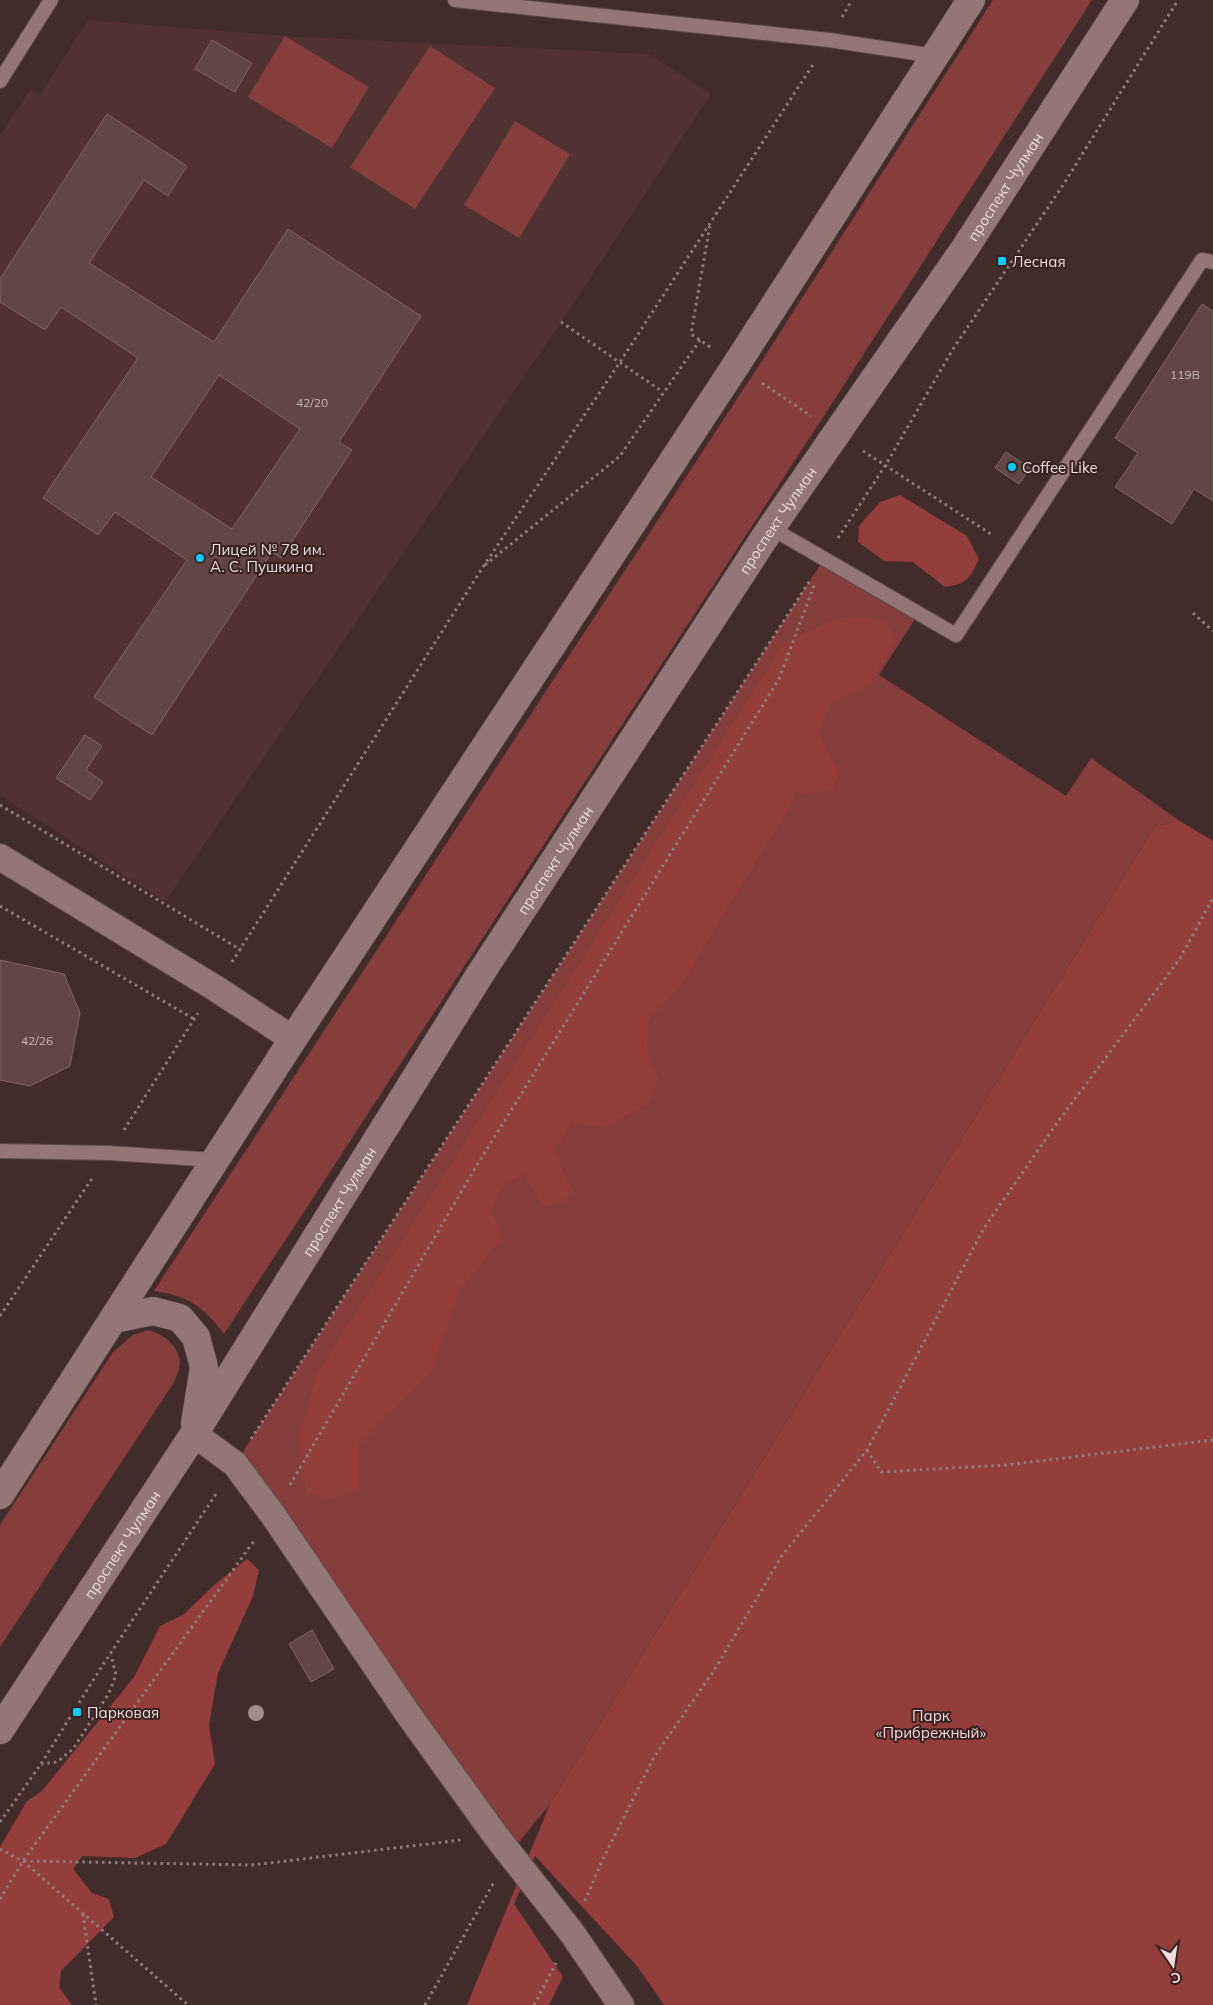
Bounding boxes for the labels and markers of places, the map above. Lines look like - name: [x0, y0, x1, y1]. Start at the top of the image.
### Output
- place label: Лесная: [1012, 252, 1066, 271]
- marker: Лесная: [996, 255, 1008, 267]
- place label: Coffee Like: [1022, 458, 1098, 477]
- marker: Coffee Like: [1006, 461, 1018, 473]
- place label: Лицей № 78 им. А. С. Пушкина: [210, 540, 325, 576]
- marker: Лицей № 78 им. А. С. Пушкина: [194, 552, 206, 564]
- place label: Парковая: [87, 1703, 159, 1722]
- marker: Парковая: [71, 1706, 83, 1718]

